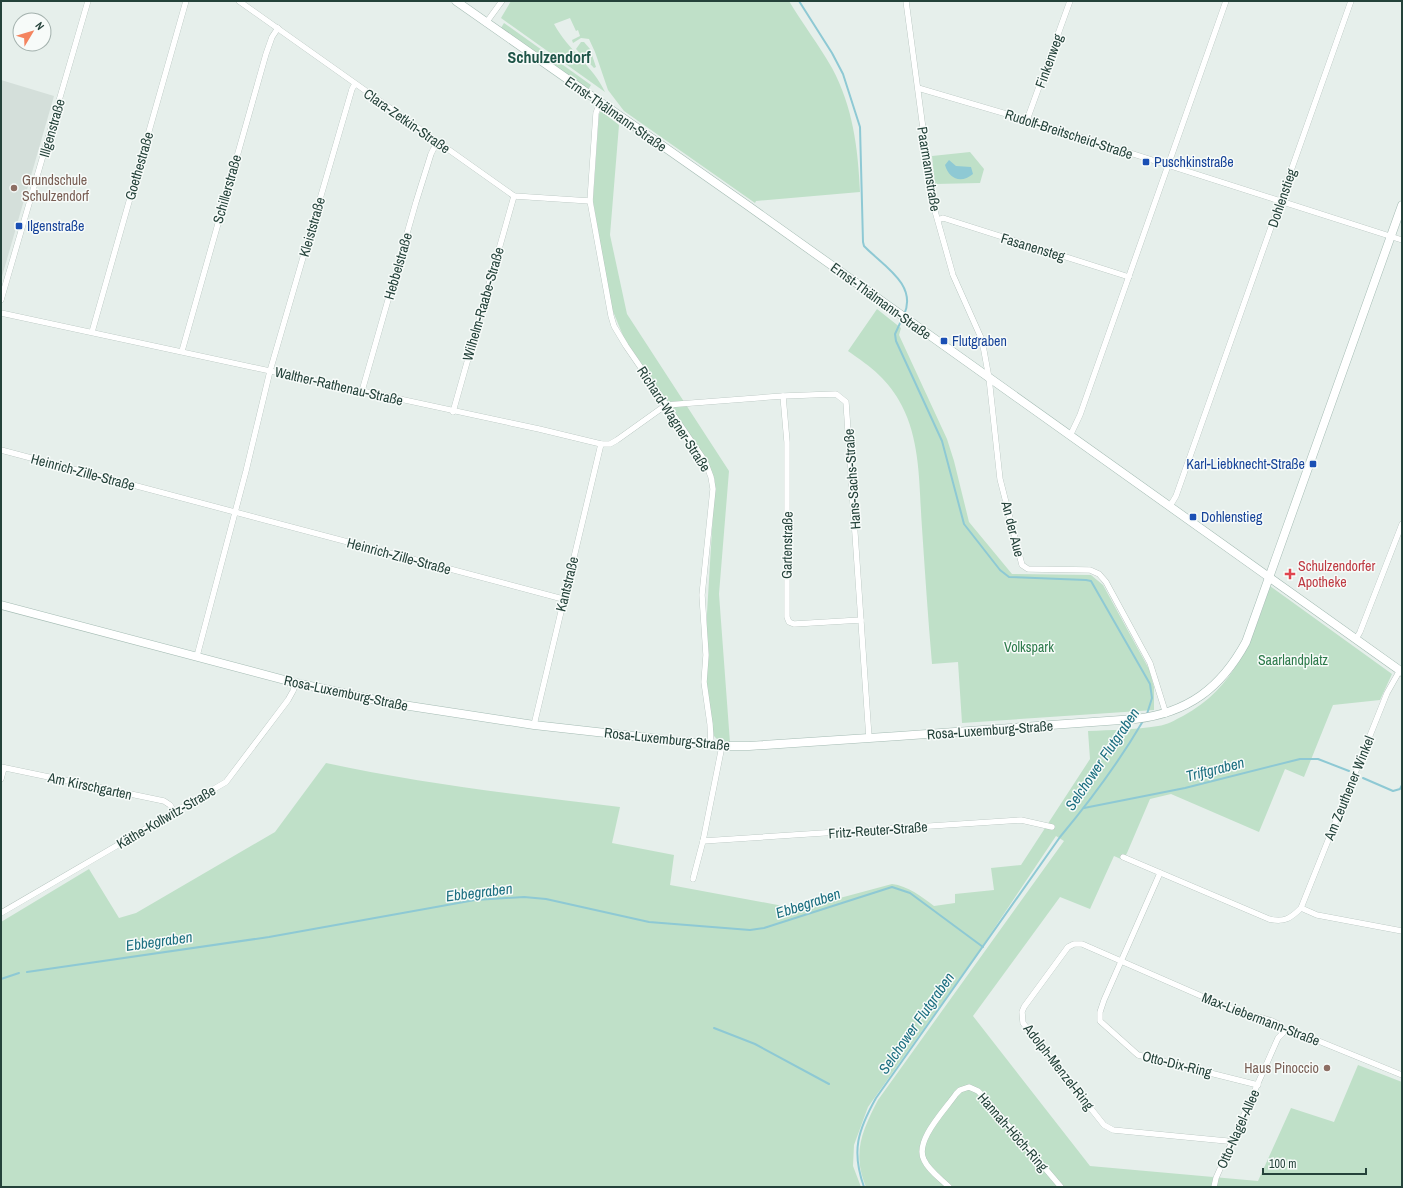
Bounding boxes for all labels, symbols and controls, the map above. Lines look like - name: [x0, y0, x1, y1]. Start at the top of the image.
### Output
- north arrow: [12, 12, 52, 52]
- text: N: [32, 19, 47, 33]
- street label: Finkenweg: [1031, 31, 1067, 90]
- district label: Schulzendorf: [507, 46, 591, 68]
- street label: Ernst-Thälmann-Straße: [562, 72, 670, 156]
- street label: Clara-Zetkin-Straße: [360, 85, 454, 157]
- street label: Illgenstraße: [35, 97, 69, 159]
- street label: Rudolf-Breitscheid-Straße: [1003, 105, 1135, 163]
- street label: Paarmannstraße: [913, 125, 945, 213]
- street label: Goethestraße: [121, 130, 157, 202]
- street label: Schillerstraße: [209, 152, 245, 226]
- place label: Puschkinstraße: [1154, 153, 1234, 171]
- marker: Puschkinstraße: [1141, 157, 1151, 167]
- street label: Dohlenstieg: [1264, 166, 1301, 230]
- place label: Grundschule Schulzendorf: [22, 171, 90, 205]
- marker: Grundschule Schulzendorf: [9, 183, 19, 193]
- street label: Kleiststraße: [295, 195, 329, 259]
- place label: Ilgenstraße: [27, 217, 84, 235]
- marker: Ilgenstraße: [14, 221, 24, 231]
- street label: Fasanensteg: [999, 229, 1068, 265]
- street label: Hebbelstraße: [380, 230, 416, 302]
- street label: Wilhelm-Raabe-Straße: [458, 245, 508, 363]
- street label: Ernst-Thälmann-Straße: [827, 258, 935, 344]
- place label: Flutgraben: [952, 332, 1007, 350]
- marker: Flutgraben: [939, 336, 949, 346]
- street label: Walther-Rathenau-Straße: [273, 362, 405, 410]
- street label: Richard-Wagner-Straße: [633, 363, 715, 475]
- street label: Hans-Sachs-Straße: [840, 428, 864, 530]
- street label: Heinrich-Zille-Straße: [29, 449, 137, 495]
- place label: Karl-Liebknecht-Straße: [1186, 455, 1305, 473]
- marker: Karl-Liebknecht-Straße: [1308, 459, 1318, 469]
- street label: An der Aue: [997, 498, 1029, 559]
- place label: Dohlenstieg: [1201, 508, 1263, 526]
- street label: Gartenstraße: [777, 511, 797, 579]
- marker: Dohlenstieg: [1188, 512, 1198, 522]
- street label: Heinrich-Zille-Straße: [345, 533, 453, 579]
- street label: Kantstraße: [551, 555, 583, 613]
- place label: Schulzendorfer Apotheke: [1297, 557, 1375, 591]
- marker: Schulzendorfer Apotheke: [1285, 569, 1295, 579]
- park label: Volkspark: [1004, 638, 1054, 656]
- park label: Saarlandplatz: [1258, 651, 1328, 669]
- street label: Rosa-Luxemburg-Straße: [282, 671, 410, 715]
- water label: Selchower Flutgraben: [1060, 703, 1144, 814]
- street label: Rosa-Luxemburg-Straße: [926, 717, 1054, 743]
- street label: Rosa-Luxemburg-Straße: [603, 723, 731, 755]
- street label: Am Zeuthener Winkel: [1319, 733, 1378, 844]
- water label: Triftgraben: [1184, 752, 1247, 786]
- street label: Am Kirschgarten: [45, 768, 134, 804]
- street label: Käthe-Kollwitz-Straße: [113, 781, 219, 853]
- street label: Fritz-Reuter-Straße: [828, 818, 928, 842]
- water label: Ebbegraben: [444, 877, 514, 907]
- water label: Ebbegraben: [773, 883, 843, 923]
- water label: Ebbegraben: [124, 926, 194, 956]
- water label: Selchower Flutgraben: [873, 968, 959, 1078]
- street label: Max-Liebermann-Straße: [1199, 988, 1323, 1050]
- street label: Adolph-Menzel-Ring: [1019, 1019, 1099, 1114]
- street label: Otto-Dix-Ring: [1140, 1047, 1214, 1081]
- place label: Haus Pinoccio: [1244, 1059, 1319, 1077]
- marker: Haus Pinoccio: [1322, 1063, 1332, 1073]
- street label: Otto-Nagel-Allee: [1213, 1087, 1263, 1171]
- street label: Hannah-Höch-Ring: [974, 1089, 1053, 1176]
- scale bar: [1263, 1150, 1366, 1176]
- text: 100 m: [1269, 1156, 1296, 1172]

